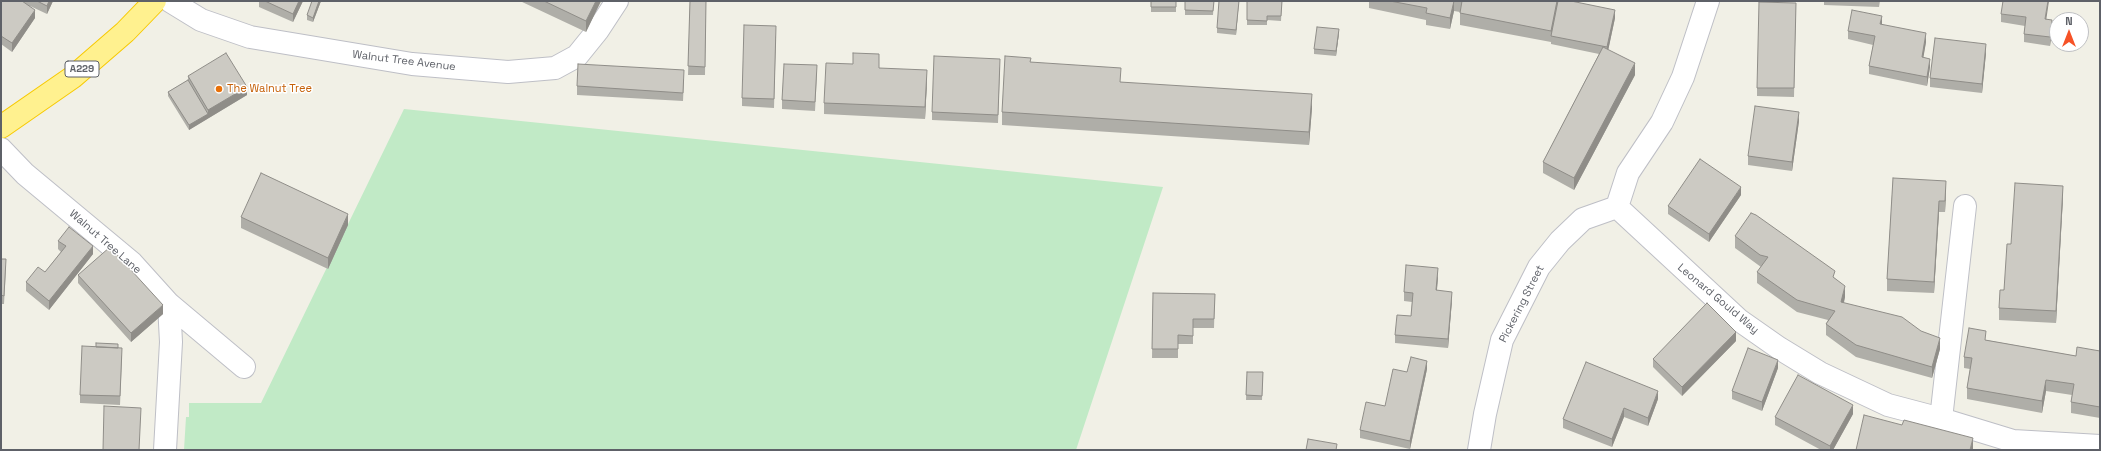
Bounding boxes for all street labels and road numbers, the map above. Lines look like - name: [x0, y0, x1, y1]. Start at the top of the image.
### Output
- street label: Walnut Tree Avenue: [352, 48, 456, 74]
- road number: A229: [65, 61, 99, 77]
- street label: Walnut Tree Lane: [66, 207, 144, 277]
- street label: Leonard Gould Way: [1675, 261, 1761, 337]
- street label: Pickering Street: [1497, 263, 1547, 345]

